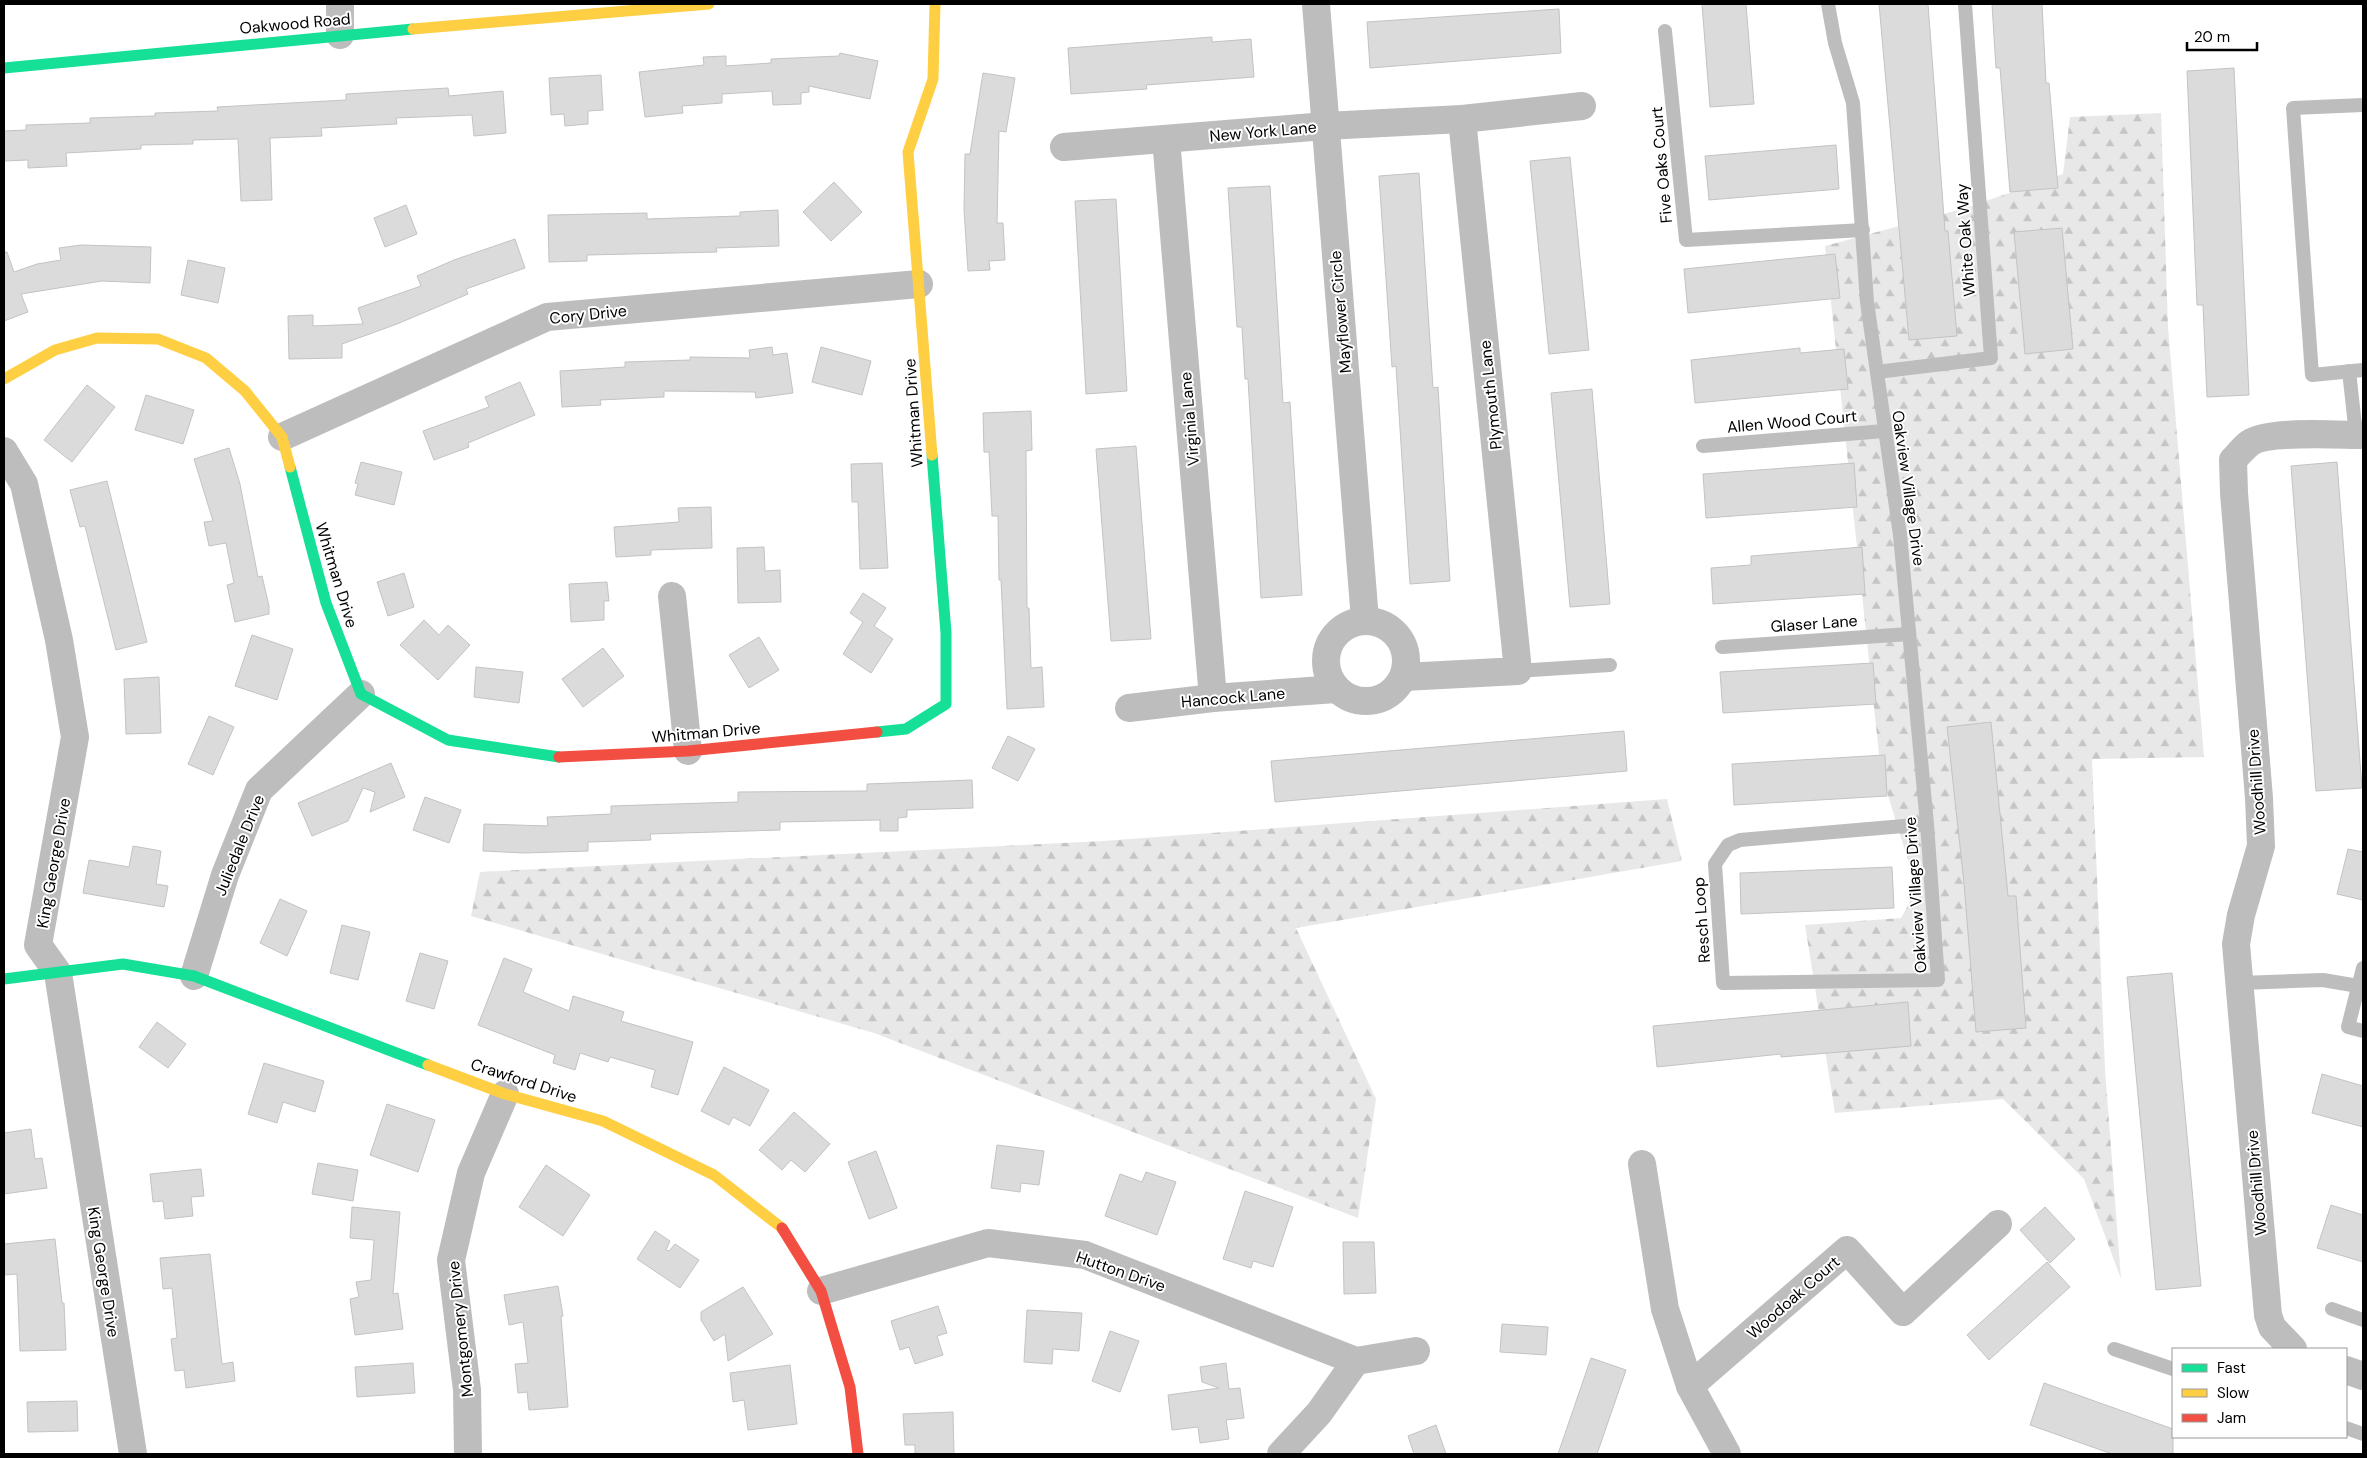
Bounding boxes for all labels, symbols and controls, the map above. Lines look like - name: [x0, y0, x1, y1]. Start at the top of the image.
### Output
- street label: Oakwood Road: [239, 8, 352, 39]
- scale bar: [2187, 20, 2257, 52]
- text: 20 m: [2194, 27, 2230, 47]
- street label: Five Oaks Court: [1646, 106, 1677, 224]
- street label: New York Lane: [1209, 116, 1317, 147]
- street label: White Oak Way: [1951, 183, 1980, 297]
- street label: Mayflower Circle: [1325, 250, 1356, 374]
- street label: Cory Drive: [548, 300, 628, 329]
- street label: Plymouth Lane: [1474, 339, 1507, 451]
- street label: Whitman Drive: [899, 358, 928, 468]
- street label: Virginia Lane: [1175, 371, 1204, 467]
- street label: Allen Wood Court: [1726, 405, 1858, 438]
- street label: Oakview Village Drive: [1887, 409, 1930, 567]
- street label: Whitman Drive: [311, 520, 363, 630]
- street label: Glaser Lane: [1770, 610, 1858, 637]
- street label: Hancock Lane: [1180, 682, 1286, 713]
- street label: Whitman Drive: [651, 717, 761, 748]
- street label: Woodhill Drive: [2242, 728, 2271, 836]
- street label: Juliedale Drive: [210, 792, 269, 899]
- street label: King George Drive: [32, 796, 75, 930]
- street label: Oakview Village Drive: [1900, 816, 1931, 974]
- street label: Resch Loop: [1688, 876, 1715, 964]
- street label: Crawford Drive: [468, 1053, 580, 1108]
- street label: Woodhill Drive: [2241, 1129, 2272, 1237]
- street label: King George Drive: [83, 1205, 124, 1339]
- street label: Hutton Drive: [1073, 1246, 1168, 1297]
- street label: Woodoak Court: [1742, 1251, 1844, 1344]
- street label: Montgomery Drive: [443, 1260, 478, 1398]
- legend: [2172, 1348, 2347, 1438]
- text: Fast: [2217, 1358, 2246, 1378]
- text: Slow: [2217, 1383, 2250, 1403]
- text: Jam: [2217, 1408, 2246, 1428]

